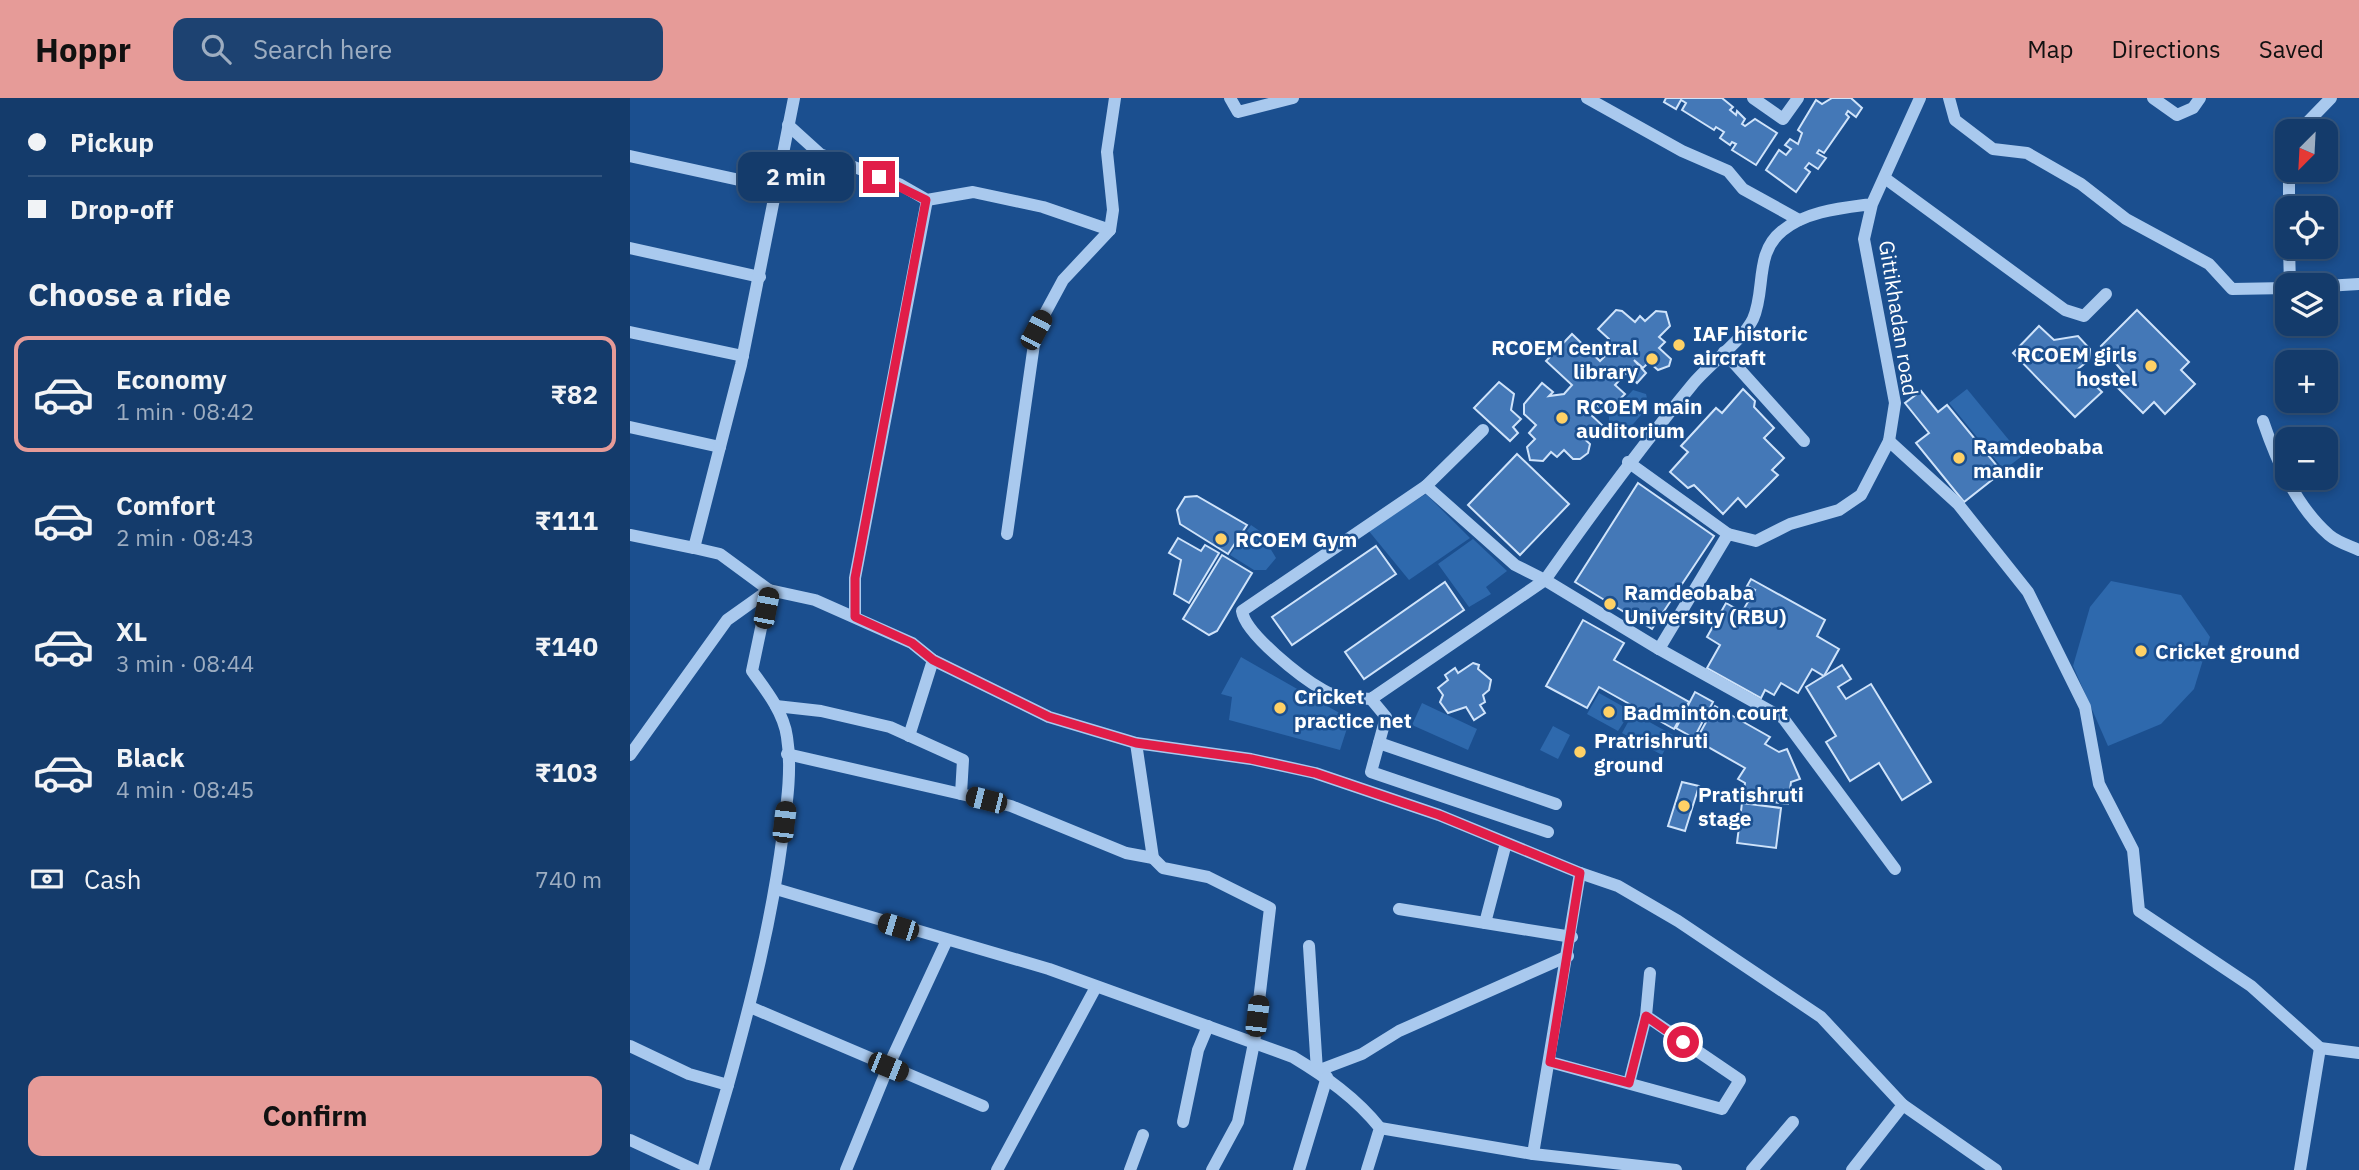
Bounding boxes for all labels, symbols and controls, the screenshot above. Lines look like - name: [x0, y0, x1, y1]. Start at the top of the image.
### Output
- search box: [173, 18, 663, 81]
- text: Hoppr: [35, 28, 131, 71]
- icon: search: [197, 30, 235, 68]
- text: Search here: [253, 32, 392, 66]
- text: Map: [2027, 33, 2073, 65]
- text: Directions: [2111, 33, 2221, 65]
- text: Saved: [2259, 33, 2324, 65]
- north arrow: [2275, 119, 2338, 182]
- map controls: [2275, 119, 2338, 490]
- text: Pickup: [70, 125, 154, 159]
- callout: 2 min: [739, 153, 854, 202]
- text: 2 min: [766, 161, 826, 191]
- route end: [863, 161, 895, 193]
- text: Drop-off: [70, 192, 173, 226]
- button: locate: [2275, 196, 2338, 259]
- street label: Gittikhadan road: [1873, 238, 1925, 398]
- text: Choose a ride: [28, 273, 231, 315]
- button: layers: [2275, 273, 2338, 336]
- car: [1017, 307, 1056, 353]
- place label: IAF historic aircraft: [1693, 319, 1808, 371]
- place label: RCOEM central library: [1491, 333, 1639, 385]
- marker: IAF historic aircraft: [1671, 337, 1687, 353]
- place label: RCOEM girls hostel: [2017, 340, 2137, 392]
- button: +: [2275, 350, 2338, 413]
- marker: RCOEM central library: [1644, 351, 1660, 367]
- marker: RCOEM girls hostel: [2143, 358, 2159, 374]
- text: Economy: [116, 362, 227, 396]
- icon: car: [32, 363, 95, 426]
- text: ₹82: [550, 377, 598, 411]
- place label: RCOEM main auditorium: [1576, 392, 1702, 444]
- text: 1 min · 08:42: [116, 396, 254, 426]
- marker: RCOEM main auditorium: [1554, 410, 1570, 426]
- button: −: [2275, 427, 2338, 490]
- place label: Ramdeobaba mandir: [1973, 432, 2104, 484]
- marker: Ramdeobaba mandir: [1951, 450, 1967, 466]
- text: Comfort: [116, 488, 215, 522]
- icon: car: [32, 489, 95, 552]
- text: ₹111: [535, 503, 598, 537]
- text: 2 min · 08:43: [116, 522, 254, 552]
- place label: RCOEM Gym: [1235, 525, 1357, 553]
- marker: RCOEM Gym: [1213, 531, 1229, 547]
- place label: Ramdeobaba University (RBU): [1624, 578, 1786, 630]
- car: [752, 585, 781, 631]
- marker: Ramdeobaba University (RBU): [1602, 596, 1618, 612]
- text: XL: [116, 614, 147, 648]
- icon: car: [32, 615, 95, 678]
- text: ₹140: [535, 629, 598, 663]
- place label: Cricket ground: [2155, 637, 2300, 665]
- marker: Cricket ground: [2133, 643, 2149, 659]
- text: 3 min · 08:44: [116, 648, 254, 678]
- place label: Cricket practice net: [1294, 682, 1412, 734]
- place label: Badminton court: [1623, 698, 1788, 726]
- marker: Cricket practice net: [1272, 700, 1288, 716]
- marker: Badminton court: [1601, 704, 1617, 720]
- place label: Pratrishruti ground: [1594, 726, 1708, 778]
- text: Black: [116, 740, 184, 774]
- icon: car: [32, 741, 95, 804]
- marker: Pratrishruti ground: [1572, 744, 1588, 760]
- text: ₹103: [535, 755, 598, 789]
- text: 4 min · 08:45: [116, 774, 254, 804]
- place label: Pratishruti stage: [1698, 780, 1804, 832]
- car: [964, 785, 1009, 815]
- marker: Pratishruti stage: [1676, 798, 1692, 814]
- car: [772, 800, 797, 844]
- icon: cash: [28, 860, 66, 898]
- text: Cash: [84, 862, 141, 896]
- text: 740 m: [535, 864, 602, 894]
- car: [875, 911, 922, 943]
- car: [1245, 994, 1270, 1038]
- route start: [1667, 1026, 1699, 1058]
- car: [865, 1049, 912, 1085]
- button: Confirm: [28, 1076, 602, 1156]

